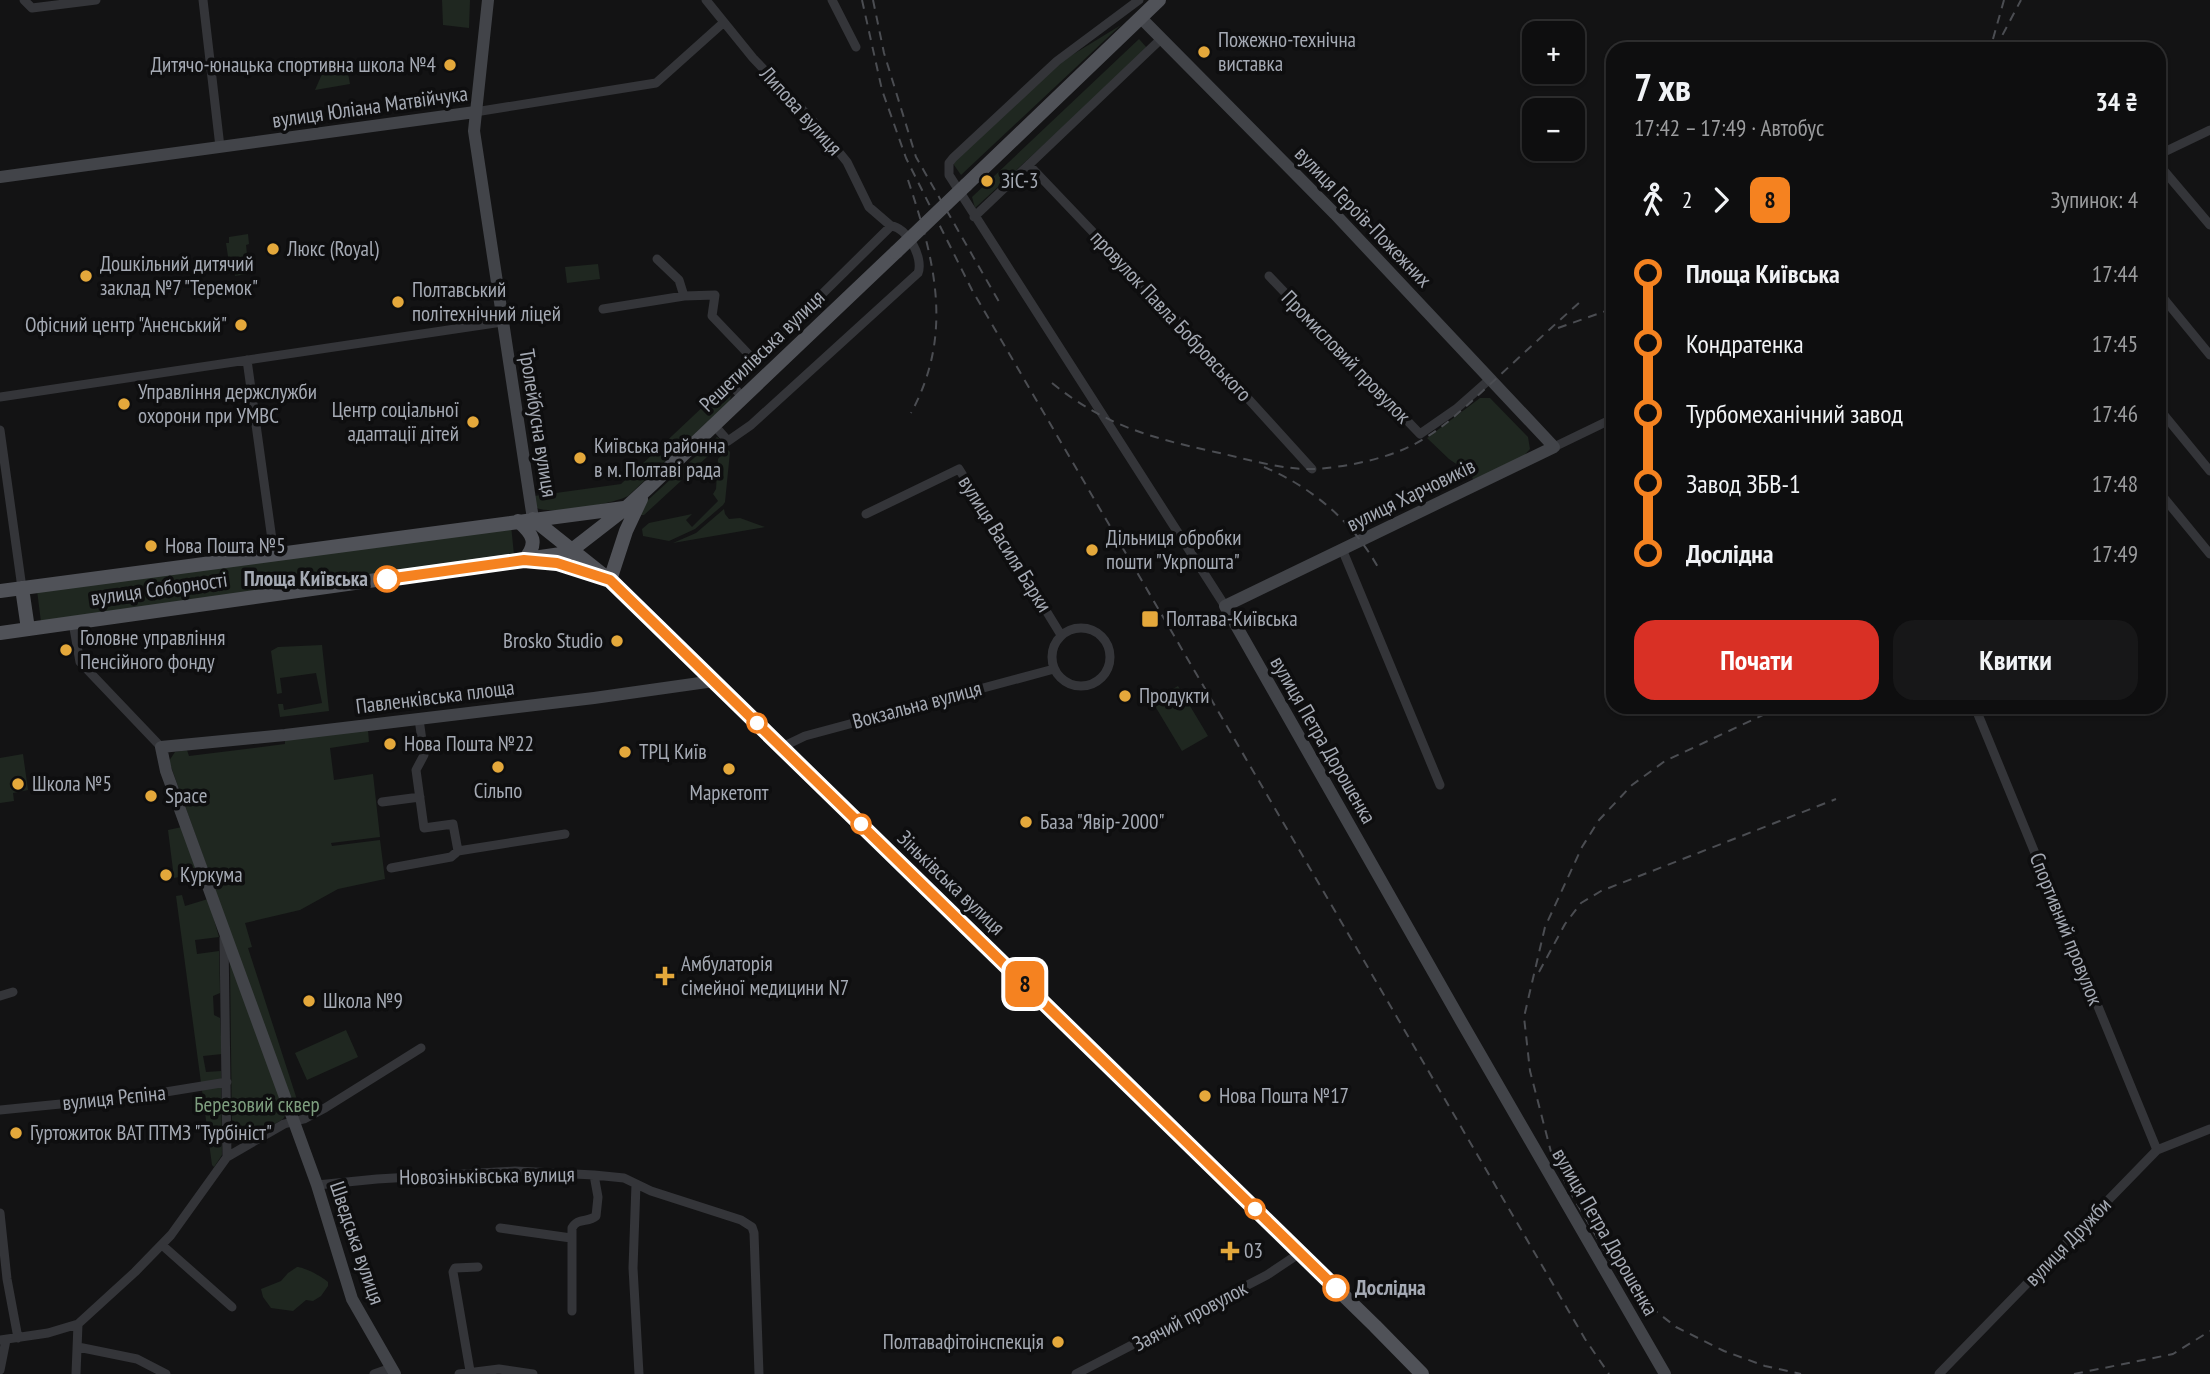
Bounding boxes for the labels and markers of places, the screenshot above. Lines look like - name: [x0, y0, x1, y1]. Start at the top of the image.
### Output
- place label: Пожежно-технічна виставка: [1218, 26, 1356, 77]
- marker: Пожежно-технічна виставка: [1196, 44, 1212, 60]
- place label: Дитячо-юнацька спортивна школа №4: [151, 51, 437, 78]
- marker: Дитячо-юнацька спортивна школа №4: [442, 57, 458, 73]
- place label: ЗіС-3: [1001, 167, 1039, 194]
- marker: ЗіС-3: [979, 173, 995, 189]
- place label: Люкс (Royal): [286, 235, 379, 262]
- marker: Люкс (Royal): [265, 241, 281, 257]
- place label: Дошкільний дитячий заклад №7 "Теремок": [100, 250, 258, 301]
- marker: Дошкільний дитячий заклад №7 "Теремок": [78, 268, 94, 284]
- place label: Полтавський політехнічний ліцей: [412, 276, 561, 327]
- marker: Полтавський політехнічний ліцей: [390, 294, 406, 310]
- place label: Офісний центр "Аненський": [25, 311, 227, 338]
- marker: Офісний центр "Аненський": [233, 317, 249, 333]
- place label: Управління держслужби охорони при УМВС: [138, 378, 317, 429]
- marker: Управління держслужби охорони при УМВС: [116, 396, 132, 412]
- place label: Центр соціальної адаптації дітей: [332, 396, 459, 447]
- marker: Центр соціальної адаптації дітей: [465, 414, 481, 430]
- place label: Київська районна в м. Полтаві рада: [594, 432, 726, 483]
- marker: Київська районна в м. Полтаві рада: [572, 450, 588, 466]
- place label: Дільниця обробки пошти "Укрпошта": [1106, 524, 1241, 575]
- place label: Нова Пошта №5: [165, 532, 286, 559]
- marker: Нова Пошта №5: [143, 538, 159, 554]
- marker: Дільниця обробки пошти "Укрпошта": [1084, 542, 1100, 558]
- place label: Площа Київська: [244, 565, 368, 592]
- marker: Площа Київська: [374, 566, 400, 592]
- place label: Полтава-Київська: [1166, 605, 1298, 632]
- marker: Полтава-Київська: [1140, 609, 1160, 629]
- place label: Головне управління Пенсійного фонду: [80, 624, 225, 675]
- place label: Brosko Studio: [503, 627, 603, 654]
- marker: Brosko Studio: [609, 633, 625, 649]
- marker: Головне управління Пенсійного фонду: [58, 642, 74, 658]
- place label: Продукти: [1139, 682, 1209, 709]
- marker: Продукти: [1117, 688, 1133, 704]
- unlabelled marker: [747, 713, 767, 733]
- place label: Нова Пошта №22: [404, 730, 534, 757]
- marker: Нова Пошта №22: [382, 736, 398, 752]
- place label: ТРЦ Київ: [639, 738, 707, 765]
- marker: ТРЦ Київ: [617, 744, 633, 760]
- marker: Сільпо: [490, 759, 506, 775]
- marker: Маркетопт: [721, 761, 737, 777]
- place label: Школа №5: [32, 770, 112, 797]
- marker: Школа №5: [10, 776, 26, 792]
- place label: Сільпо: [474, 777, 522, 804]
- place label: Маркетопт: [690, 779, 769, 806]
- place label: Space: [165, 782, 207, 809]
- marker: Space: [143, 788, 159, 804]
- place label: База "Явір-2000": [1040, 808, 1165, 835]
- unlabelled marker: [851, 814, 871, 834]
- marker: База "Явір-2000": [1018, 814, 1034, 830]
- place label: Куркума: [180, 861, 243, 888]
- marker: Куркума: [158, 867, 174, 883]
- place label: Амбулаторія сімейної медицини N7: [681, 950, 849, 1001]
- marker: Амбулаторія сімейної медицини N7: [655, 966, 675, 986]
- place label: Школа №9: [323, 987, 403, 1014]
- marker: Школа №9: [301, 993, 317, 1009]
- place label: Нова Пошта №17: [1219, 1082, 1349, 1109]
- marker: Нова Пошта №17: [1197, 1088, 1213, 1104]
- place label: Гуртожиток ВАТ ПТМЗ "Турбініст": [30, 1119, 272, 1146]
- marker: Гуртожиток ВАТ ПТМЗ "Турбініст": [8, 1125, 24, 1141]
- unlabelled marker: [1245, 1199, 1265, 1219]
- place label: 03: [1244, 1237, 1263, 1264]
- marker: 03: [1222, 1243, 1238, 1259]
- place label: Дослідна: [1355, 1274, 1426, 1301]
- marker: Дослідна: [1323, 1275, 1349, 1301]
- place label: Полтавафітоінспекція: [883, 1328, 1044, 1355]
- marker: Полтавафітоінспекція: [1050, 1334, 1066, 1350]

